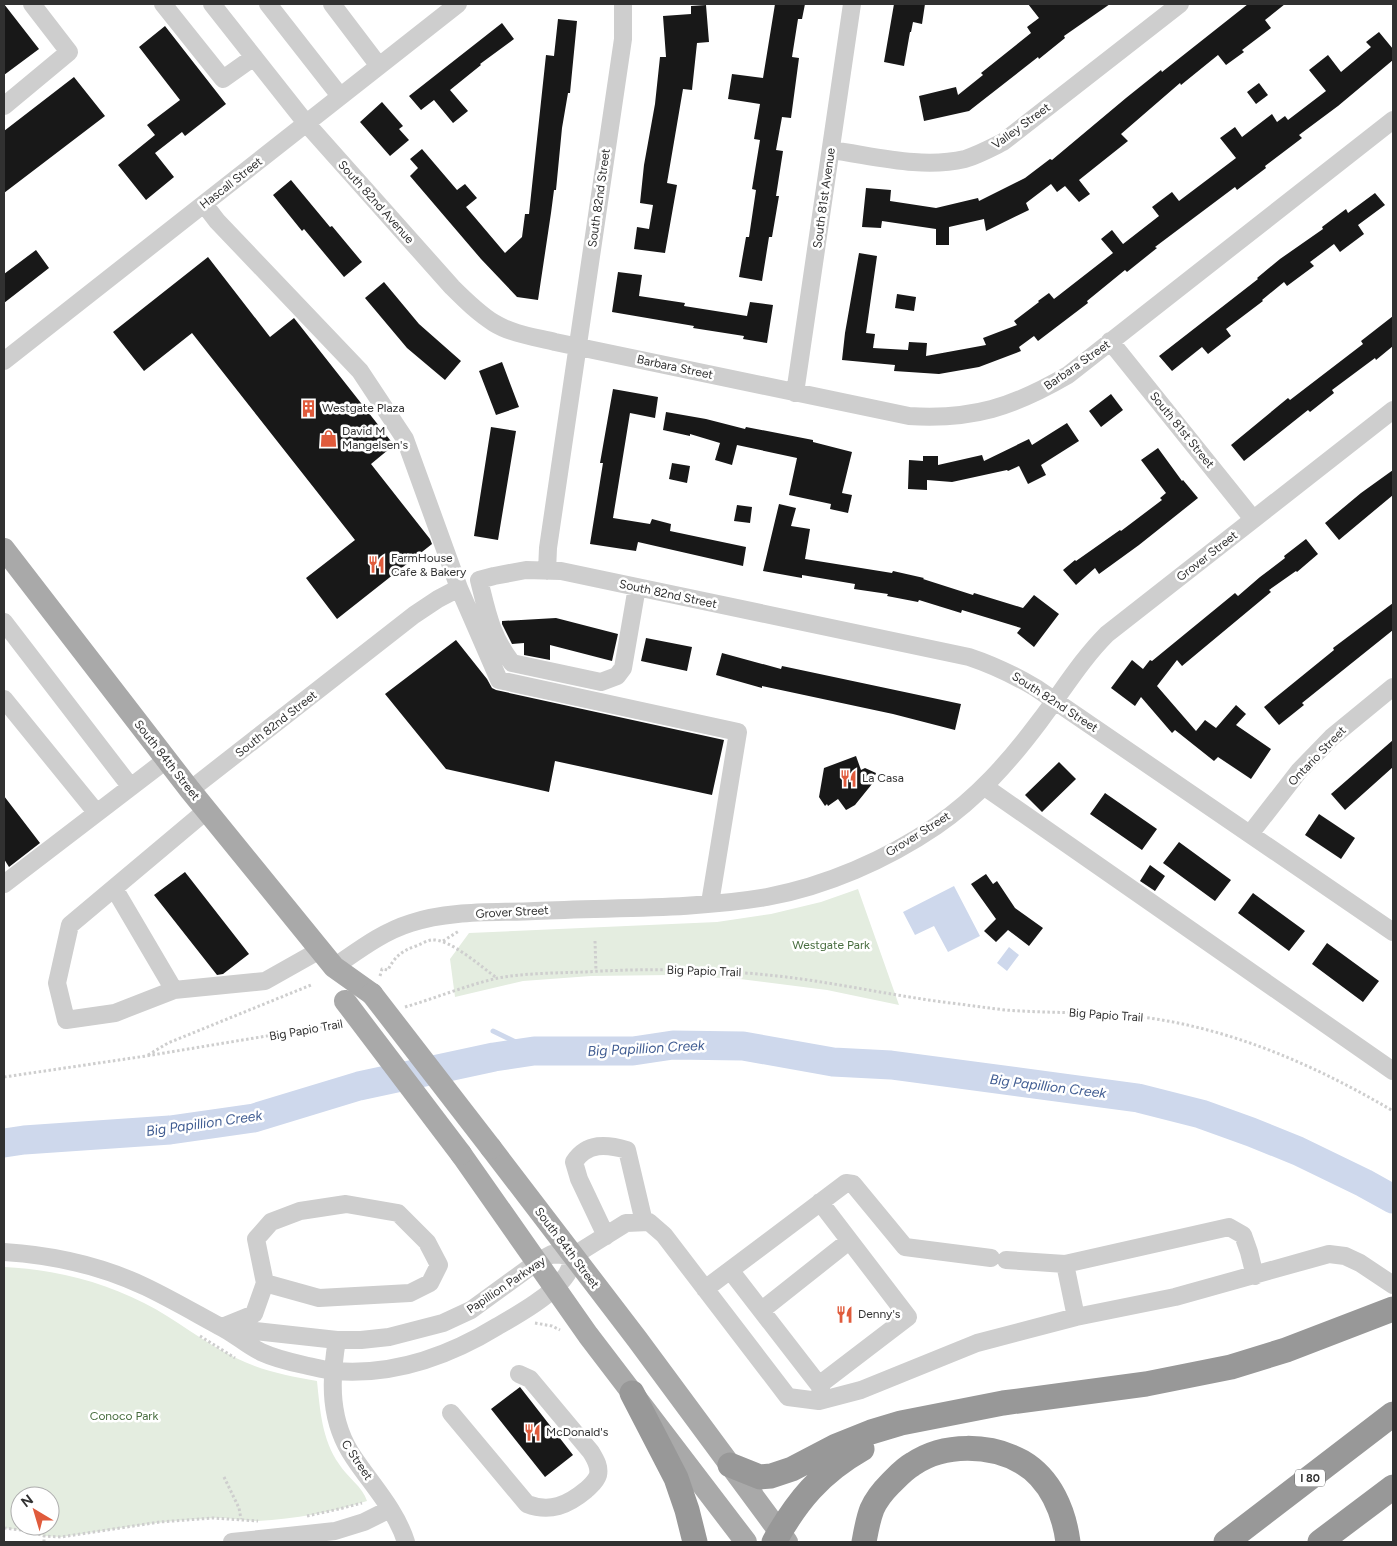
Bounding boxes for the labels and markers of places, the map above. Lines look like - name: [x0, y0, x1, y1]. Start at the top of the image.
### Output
- building icon: Westgate Plaza: [298, 398, 318, 418]
- place label: Westgate Plaza: [322, 401, 405, 415]
- place label: David M Mangelsen's: [342, 424, 408, 452]
- shop icon: David M Mangelsen's: [318, 428, 338, 448]
- place label: FarmHouse Cafe & Bakery: [391, 551, 467, 579]
- restaurant icon: FarmHouse Cafe & Bakery: [367, 555, 387, 575]
- restaurant icon: La Casa: [838, 768, 858, 788]
- place label: La Casa: [862, 771, 904, 785]
- restaurant icon: Denny's: [834, 1304, 854, 1324]
- place label: Denny's: [858, 1307, 901, 1321]
- restaurant icon: McDonald's: [522, 1422, 542, 1442]
- place label: McDonald's: [546, 1425, 609, 1439]

